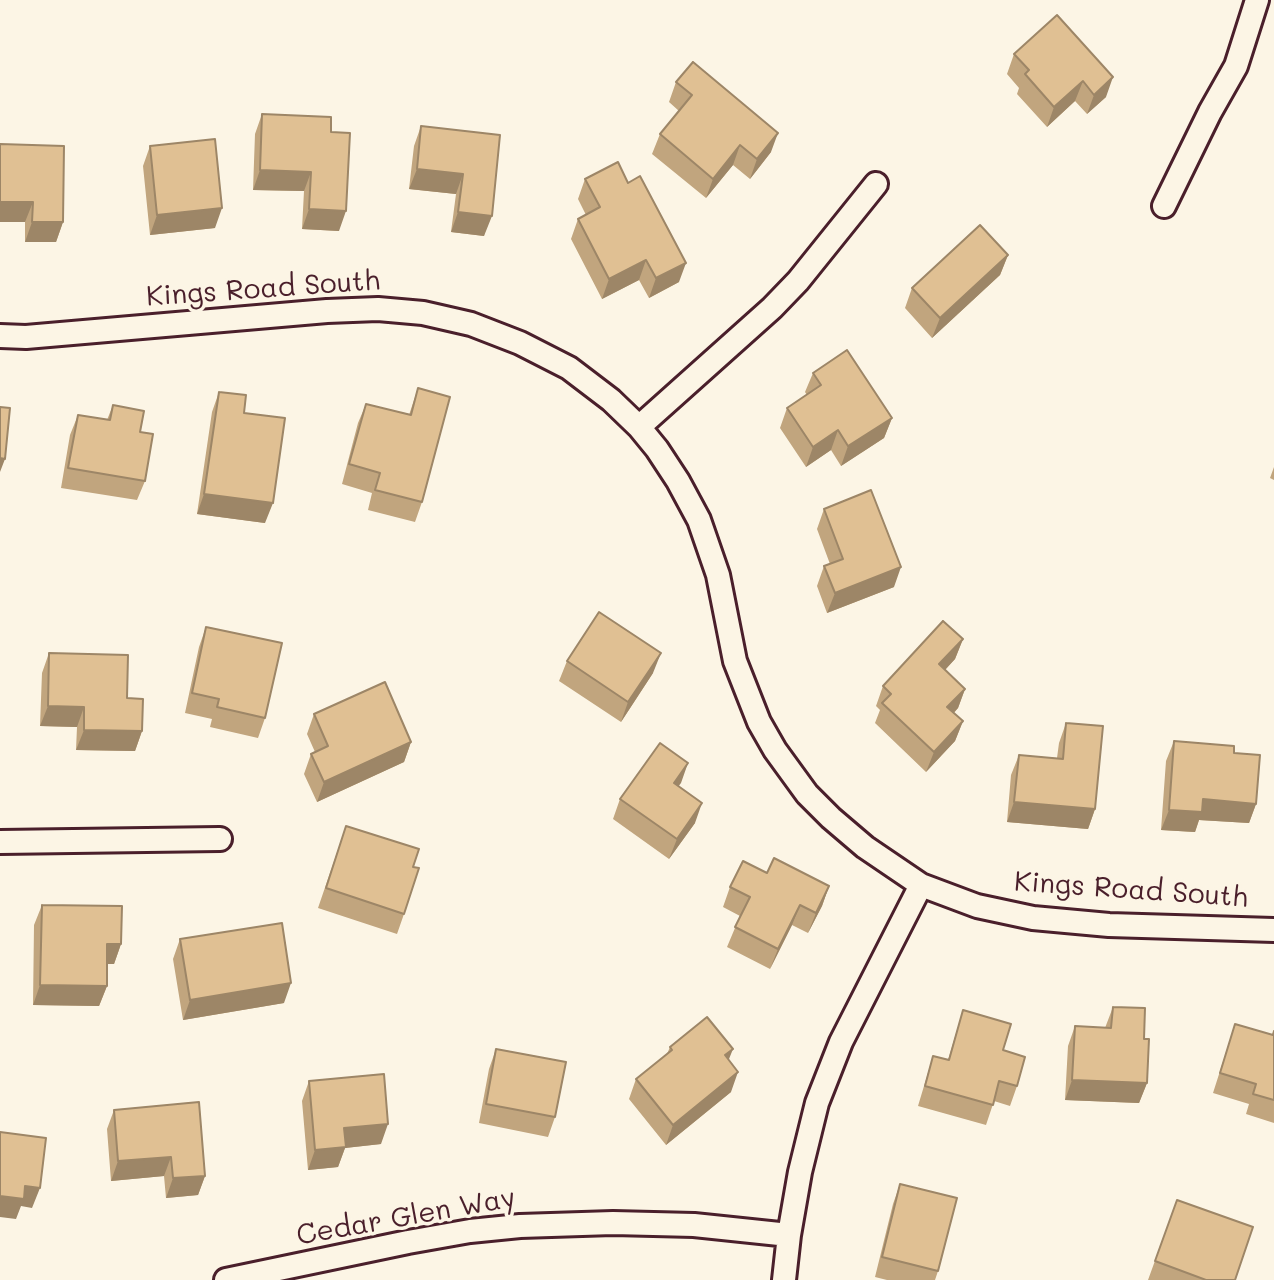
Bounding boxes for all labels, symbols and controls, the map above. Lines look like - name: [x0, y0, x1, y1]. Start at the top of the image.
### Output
- street label: Kings Road South: [145, 264, 381, 314]
- street label: Kings Road South: [1013, 865, 1249, 915]
- street label: Cedar Glen Way: [294, 1181, 518, 1253]

